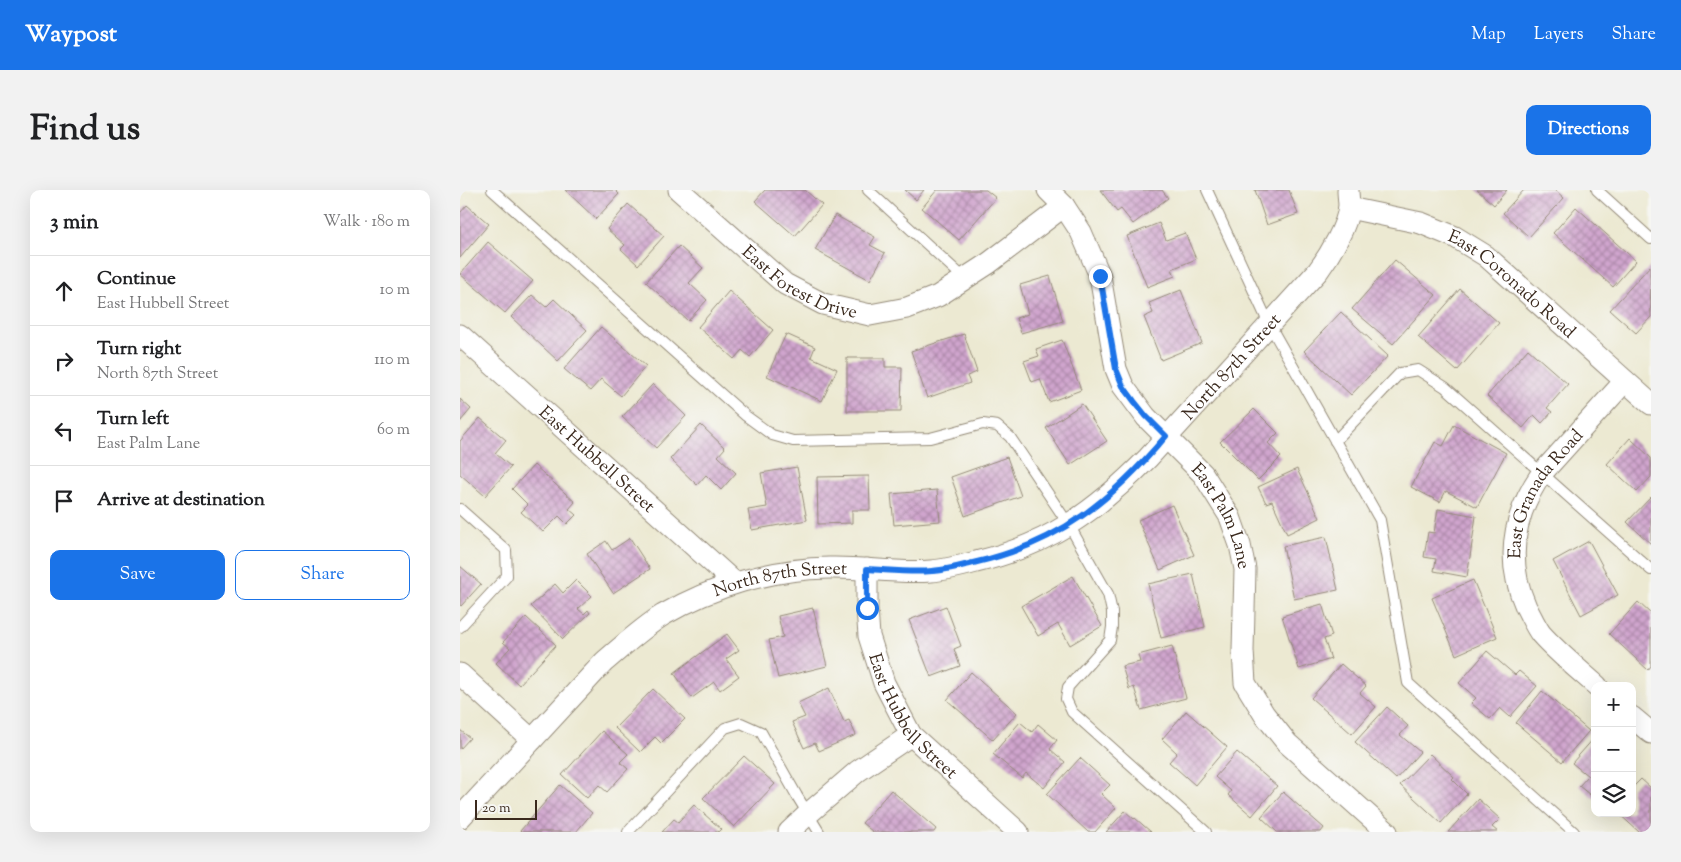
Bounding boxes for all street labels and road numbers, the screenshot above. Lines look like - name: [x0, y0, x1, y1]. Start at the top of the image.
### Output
- street label: East Coronado Road: [1444, 224, 1581, 345]
- street label: East Forest Drive: [735, 240, 860, 327]
- street label: North 87th Street: [1177, 309, 1288, 427]
- street label: East Hubbell Street: [532, 401, 660, 520]
- street label: East Granada Road: [1503, 424, 1591, 559]
- street label: East Palm Lane: [1184, 458, 1256, 572]
- street label: North 87th Street: [710, 557, 847, 605]
- street label: East Hubbell Street: [860, 650, 962, 786]

